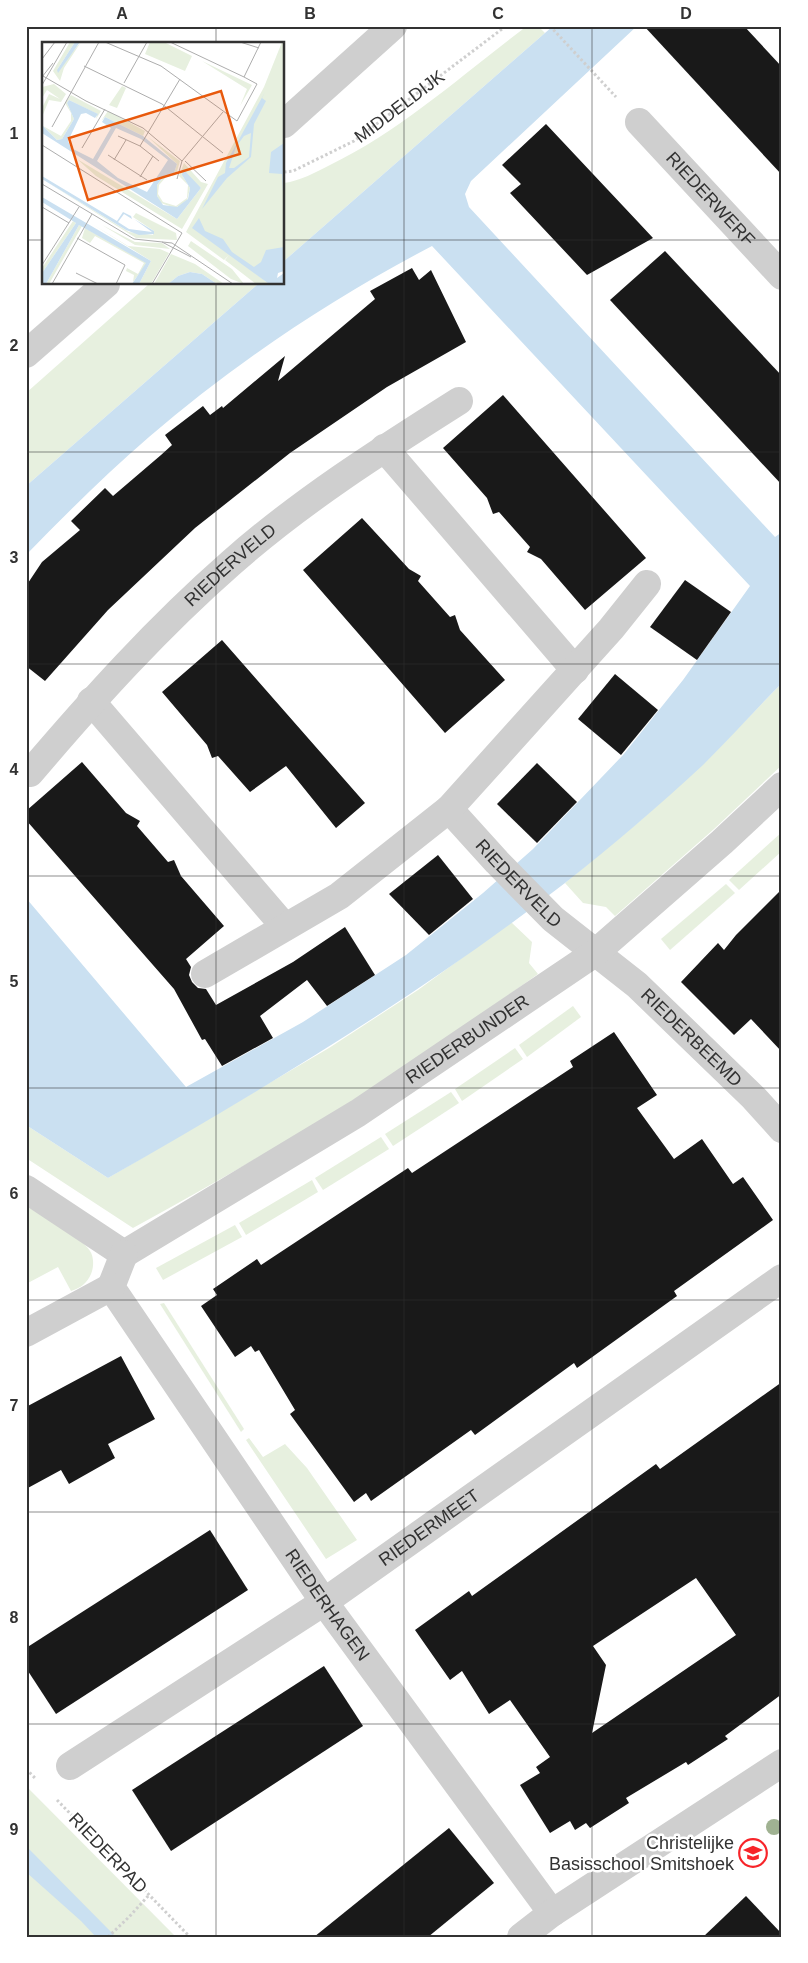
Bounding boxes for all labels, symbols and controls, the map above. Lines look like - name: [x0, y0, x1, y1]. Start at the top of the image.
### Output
- text: A: [116, 5, 128, 22]
- text: B: [304, 5, 316, 22]
- text: C: [492, 5, 504, 22]
- text: D: [680, 5, 692, 22]
- inset map: [42, 42, 285, 285]
- street label: MIDDELDIJK: [351, 66, 448, 147]
- text: 1: [10, 125, 19, 142]
- street label: RIEDERWERF: [662, 148, 759, 250]
- text: 2: [10, 337, 19, 354]
- street label: RIEDERVELD: [180, 520, 280, 610]
- text: 3: [10, 549, 19, 566]
- text: 4: [10, 761, 19, 778]
- street label: RIEDERVELD: [472, 835, 565, 932]
- text: 5: [10, 973, 19, 990]
- street label: RIEDERBEEMD: [637, 985, 746, 1091]
- street label: RIEDERBUNDER: [402, 991, 533, 1088]
- text: 6: [10, 1185, 19, 1202]
- text: 7: [10, 1397, 19, 1414]
- street label: RIEDERMEET: [375, 1485, 483, 1570]
- street label: RIEDERHAGEN: [281, 1545, 374, 1665]
- text: 8: [10, 1609, 19, 1626]
- street label: RIEDERPAD: [65, 1809, 151, 1897]
- text: 9: [10, 1821, 19, 1838]
- place label: Christelijke Basisschool Smitshoek: [549, 1833, 735, 1874]
- school or university icon: Christelijke Basisschool Smitshoek: [738, 1838, 768, 1868]

